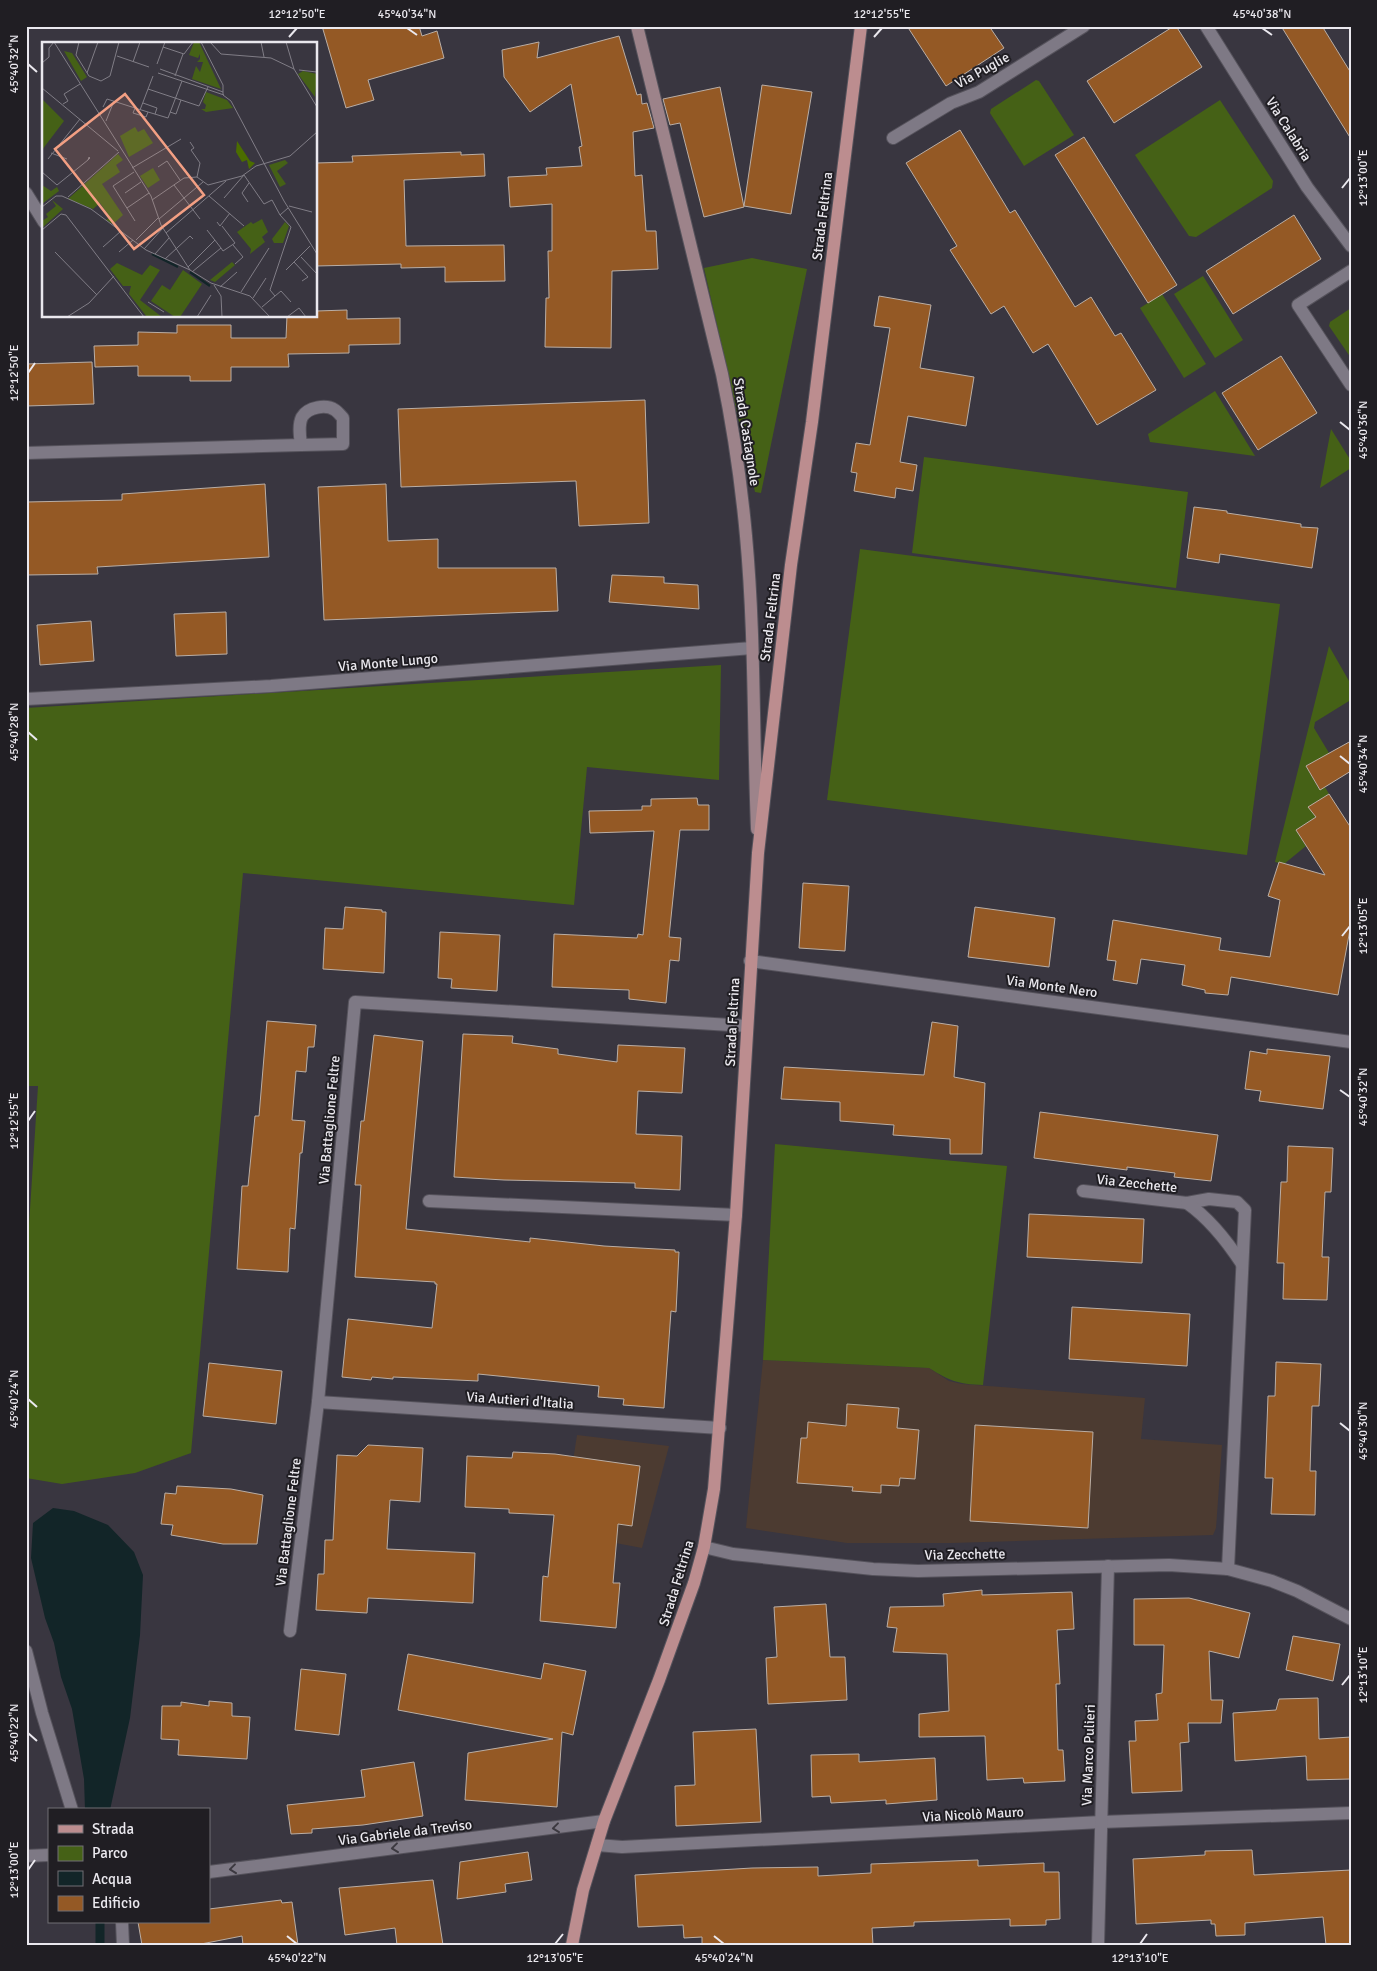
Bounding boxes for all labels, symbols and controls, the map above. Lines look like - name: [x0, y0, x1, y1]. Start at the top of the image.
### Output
- text: 12°12'50"E: [268, 7, 326, 22]
- text: 45°40'34"N: [378, 7, 436, 22]
- text: 12°12'55"E: [853, 7, 911, 22]
- text: 45°40'38"N: [1233, 7, 1291, 22]
- text: 45°40'32"N: [7, 35, 22, 93]
- inset map: [42, 42, 318, 318]
- street label: Via Puglie: [952, 49, 1012, 92]
- street label: Via Calabria: [1262, 94, 1315, 164]
- text: 12°13'00"E: [1356, 149, 1371, 207]
- street label: Strada Feltrina: [809, 171, 836, 261]
- text: 12°12'50"E: [7, 344, 22, 402]
- street label: Strada Castagnole: [730, 377, 763, 487]
- text: 45°40'36"N: [1356, 401, 1371, 459]
- street label: Strada Feltrina: [757, 572, 784, 662]
- street label: Via Monte Lungo: [337, 650, 439, 675]
- text: 45°40'28"N: [7, 703, 22, 761]
- text: 45°40'34"N: [1356, 735, 1371, 793]
- text: 12°13'05"E: [1356, 897, 1371, 955]
- street label: Via Monte Nero: [1005, 972, 1099, 1001]
- street label: Strada Feltrina: [722, 977, 743, 1067]
- street label: Via Battaglione Feltre: [315, 1055, 344, 1185]
- text: 45°40'32"N: [1356, 1068, 1371, 1126]
- text: 12°12'55"E: [7, 1092, 22, 1150]
- street label: Via Zecchette: [1096, 1171, 1178, 1196]
- text: 45°40'24"N: [7, 1370, 22, 1428]
- street label: Via Autieri d'Italia: [466, 1388, 574, 1413]
- text: 45°40'30"N: [1356, 1402, 1371, 1460]
- street label: Via Battaglione Feltre: [272, 1457, 305, 1587]
- street label: Strada Feltrina: [655, 1538, 698, 1628]
- street label: Via Zecchette: [924, 1545, 1006, 1564]
- text: 12°13'10"E: [1356, 1646, 1371, 1704]
- text: 45°40'22"N: [7, 1704, 22, 1762]
- street label: Via Marco Pulieri: [1078, 1704, 1099, 1806]
- street label: Via Nicolò Mauro: [922, 1803, 1024, 1826]
- legend: [48, 1808, 210, 1924]
- street label: Via Gabriele da Treviso: [337, 1816, 473, 1849]
- text: Strada: [92, 1820, 134, 1838]
- one-way arrow: [551, 1822, 560, 1832]
- text: 12°13'00"E: [7, 1841, 22, 1899]
- one-way arrow: [390, 1843, 399, 1853]
- text: Parco: [92, 1844, 128, 1862]
- one-way arrow: [229, 1863, 237, 1874]
- text: Acqua: [92, 1870, 132, 1888]
- text: Edificio: [92, 1894, 140, 1912]
- text: 45°40'22"N: [268, 1951, 326, 1966]
- text: 12°13'05"E: [526, 1951, 584, 1966]
- text: 45°40'24"N: [695, 1951, 753, 1966]
- text: 12°13'10"E: [1111, 1951, 1169, 1966]

